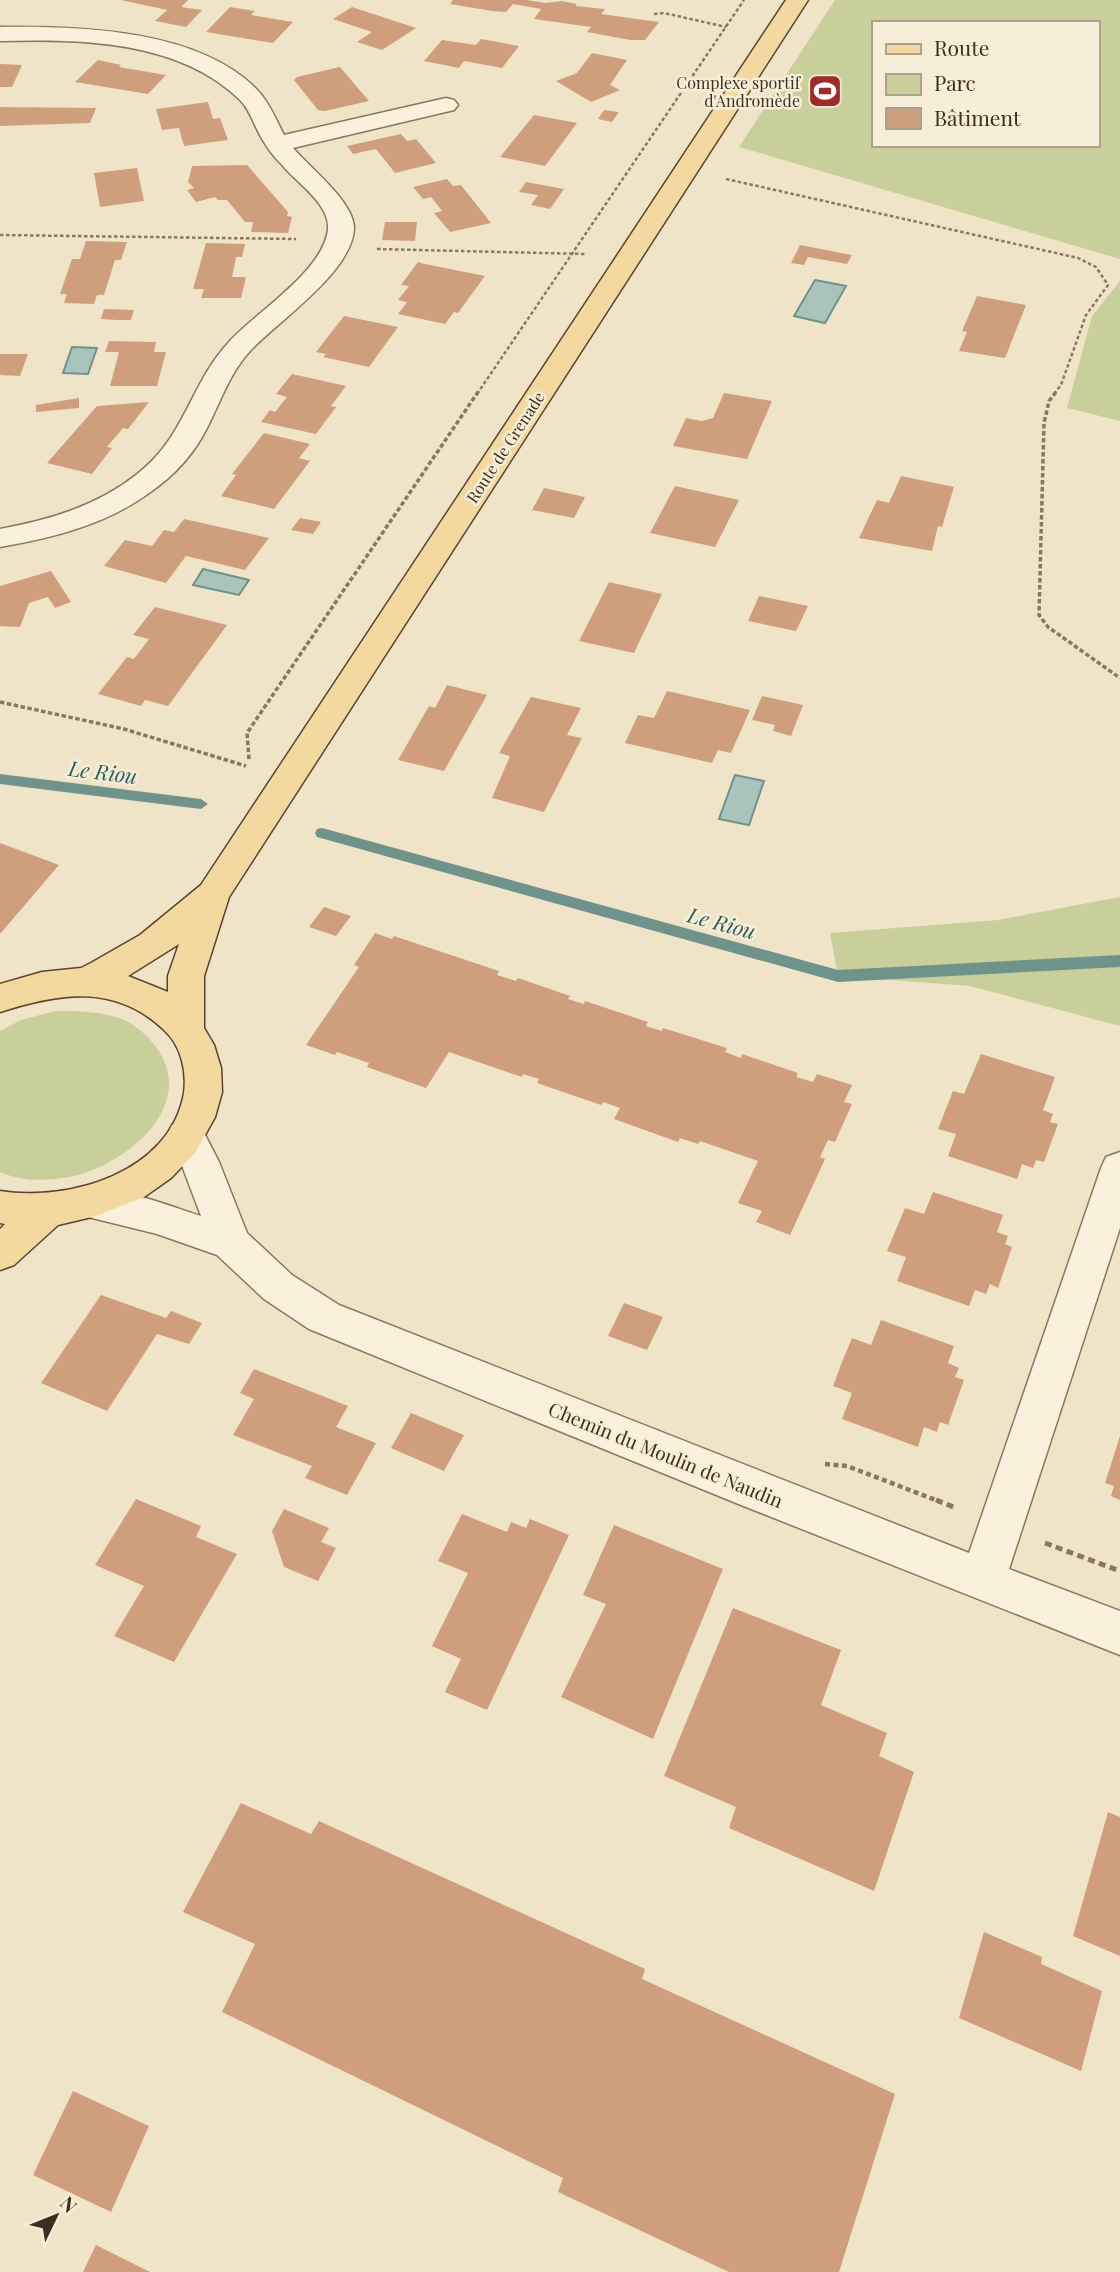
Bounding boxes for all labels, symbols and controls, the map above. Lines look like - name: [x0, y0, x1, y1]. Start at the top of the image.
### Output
- legend: [872, 21, 1099, 147]
- text: Route: [934, 33, 989, 61]
- text: Parc: [934, 68, 976, 96]
- place label: Complexe sportif d'Andromède: [676, 72, 802, 111]
- sports icon: Complexe sportif d'Andromède: [806, 72, 844, 110]
- text: Bâtiment: [934, 103, 1021, 131]
- street label: Route de Grenade: [461, 387, 549, 507]
- water label: Le Riou: [66, 753, 139, 789]
- water label: Le Riou: [684, 899, 759, 944]
- street label: Chemin du Moulin de Naudin: [545, 1395, 788, 1513]
- north arrow: [21, 2181, 91, 2251]
- text: N: [55, 2190, 84, 2218]

